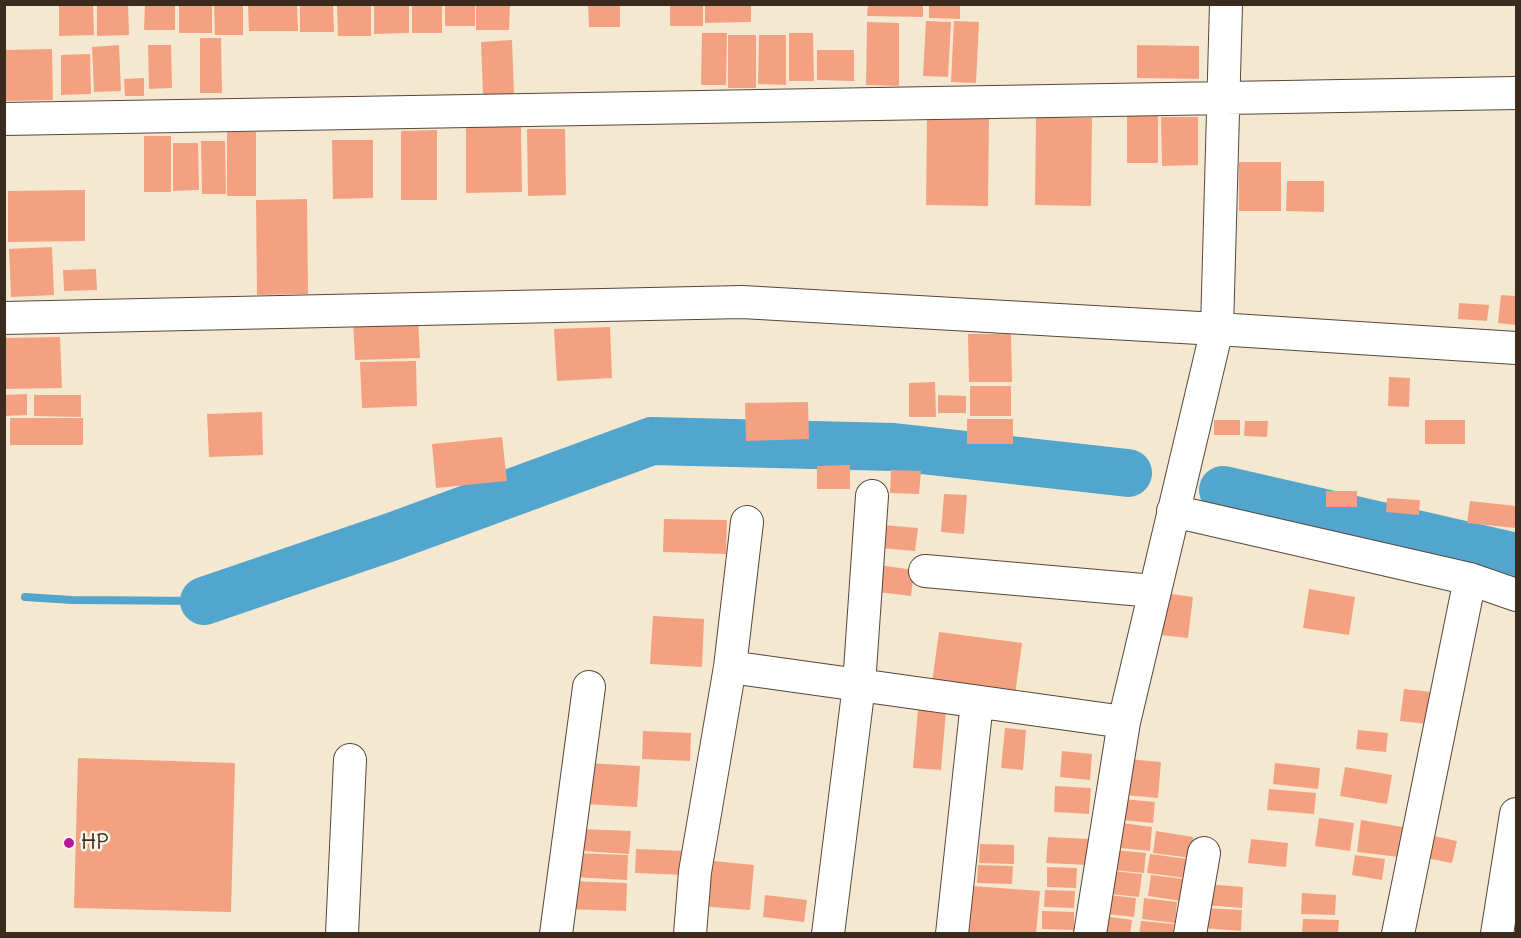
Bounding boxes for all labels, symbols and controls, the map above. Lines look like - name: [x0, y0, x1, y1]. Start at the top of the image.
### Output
- place label: HP: [81, 830, 109, 856]
- marker: HP: [62, 836, 76, 850]

